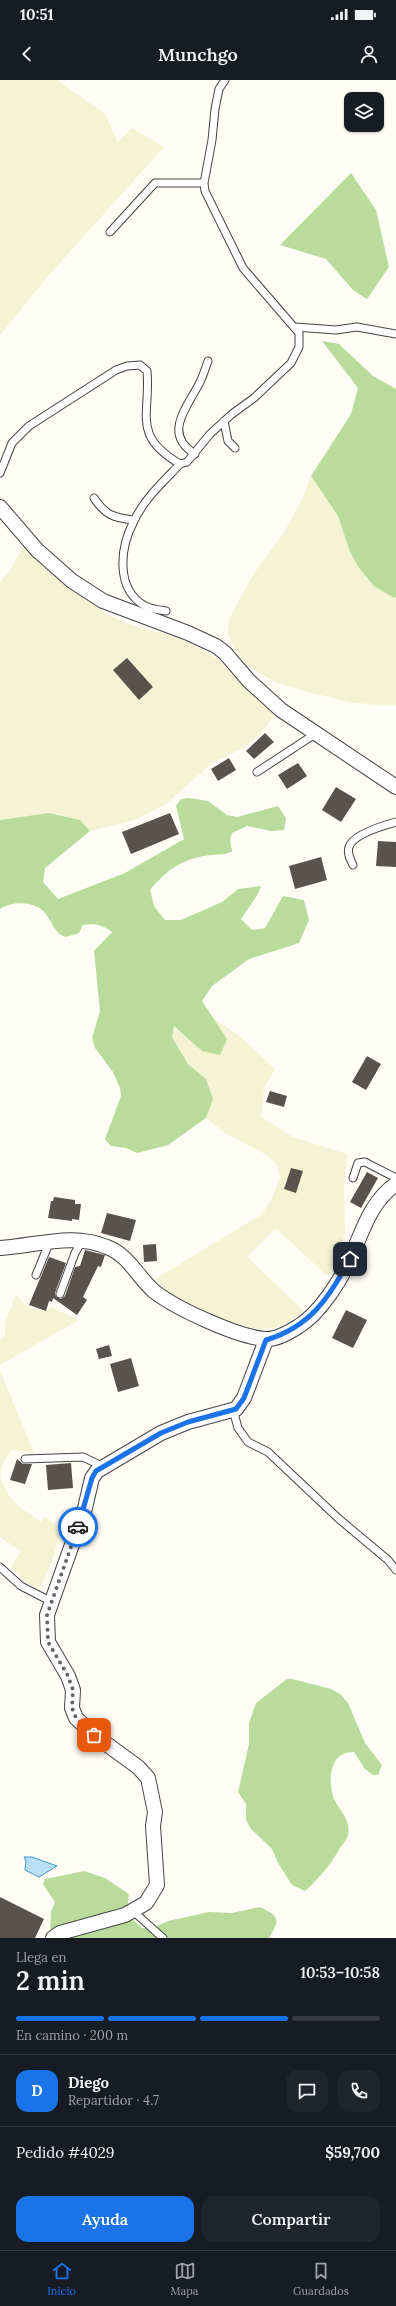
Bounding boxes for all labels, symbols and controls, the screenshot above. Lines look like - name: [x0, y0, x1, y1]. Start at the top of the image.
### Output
- text: 10:51: [20, 5, 54, 24]
- icon: back: [16, 43, 38, 65]
- text: Munchgo: [158, 43, 238, 66]
- icon: person: [358, 43, 380, 65]
- map controls: [344, 92, 384, 132]
- button: layers: [344, 92, 384, 132]
- pin: [333, 1242, 367, 1276]
- icon: home: [339, 1248, 361, 1270]
- courier: [58, 1507, 98, 1547]
- icon: car: [67, 1516, 89, 1538]
- pin: [77, 1718, 111, 1752]
- icon: bag: [83, 1724, 105, 1746]
- text: Llega en: [16, 1949, 66, 1966]
- text: 10:53–10:58: [300, 1963, 380, 1982]
- text: 2 min: [16, 1964, 85, 1997]
- text: En camino · 200 m: [16, 2027, 128, 2044]
- button: chat: [286, 2070, 328, 2112]
- button: phone: [338, 2070, 380, 2112]
- text: Diego: [68, 2073, 109, 2092]
- text: D: [31, 2081, 43, 2100]
- text: Repartidor · 4.7: [68, 2092, 159, 2109]
- text: Pedido #4029: [16, 2143, 114, 2162]
- text: $59,700: [325, 2143, 380, 2162]
- button: Ayuda: [16, 2196, 194, 2242]
- button: Compartir: [202, 2196, 380, 2242]
- tab: Inicio: [47, 2260, 76, 2298]
- tab: Mapa: [171, 2260, 199, 2298]
- tab: Guardados: [293, 2260, 349, 2298]

